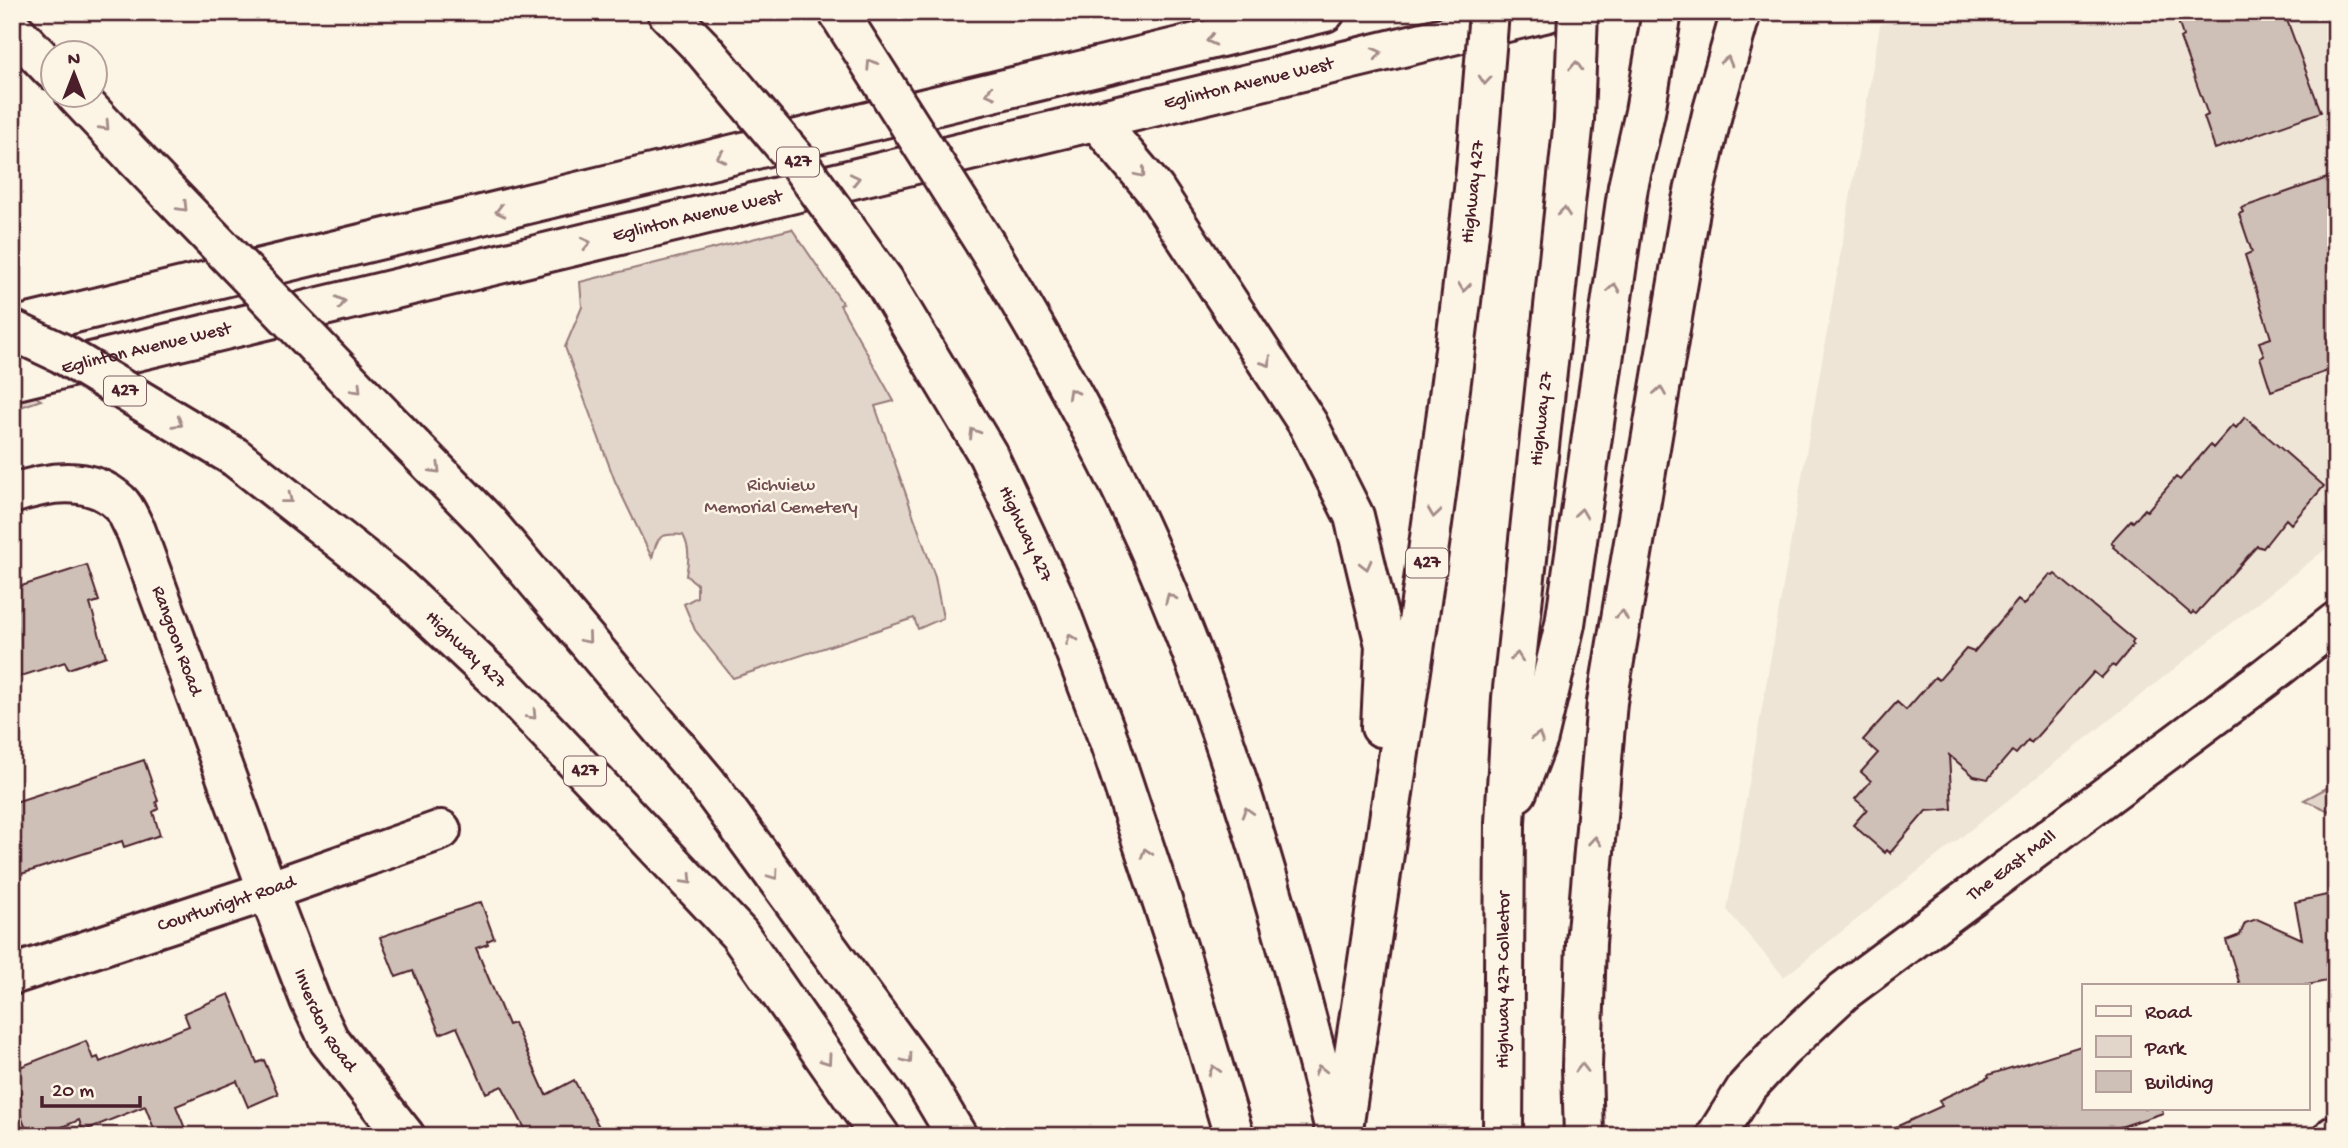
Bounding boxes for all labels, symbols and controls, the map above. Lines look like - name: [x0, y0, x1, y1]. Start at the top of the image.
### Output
- one-way arrow: [1205, 31, 1217, 46]
- north arrow: [38, 38, 108, 108]
- one-way arrow: [1371, 47, 1383, 61]
- text: N: [68, 49, 80, 72]
- street label: Eglinton Avenue West: [1162, 52, 1338, 115]
- one-way arrow: [1718, 55, 1733, 67]
- one-way arrow: [866, 58, 879, 71]
- one-way arrow: [1568, 60, 1583, 71]
- one-way arrow: [1477, 75, 1492, 86]
- one-way arrow: [984, 85, 996, 99]
- one-way arrow: [97, 118, 110, 131]
- street label: Highway 427: [1457, 138, 1491, 245]
- road number: 427: [777, 148, 819, 176]
- one-way arrow: [715, 149, 727, 164]
- one-way arrow: [1133, 165, 1145, 178]
- one-way arrow: [848, 173, 860, 187]
- street label: Eglinton Avenue West: [610, 184, 787, 248]
- one-way arrow: [174, 199, 187, 212]
- one-way arrow: [494, 203, 506, 217]
- one-way arrow: [1556, 206, 1571, 217]
- one-way arrow: [580, 237, 592, 252]
- one-way arrow: [1456, 282, 1471, 293]
- one-way arrow: [1606, 282, 1621, 294]
- one-way arrow: [335, 296, 347, 310]
- street label: Eglinton Avenue West: [59, 317, 235, 380]
- one-way arrow: [1259, 354, 1272, 367]
- street label: Highway 27: [1525, 370, 1559, 467]
- road number: 427: [104, 376, 146, 405]
- one-way arrow: [349, 381, 362, 394]
- one-way arrow: [1652, 385, 1667, 396]
- one-way arrow: [1067, 388, 1080, 400]
- one-way arrow: [171, 415, 184, 428]
- one-way arrow: [970, 427, 983, 440]
- one-way arrow: [427, 461, 440, 474]
- park label: Richview Memorial Cemetery: [704, 475, 858, 520]
- street label: Highway 427: [993, 482, 1058, 587]
- one-way arrow: [281, 491, 293, 504]
- one-way arrow: [1427, 507, 1442, 519]
- one-way arrow: [1573, 508, 1588, 519]
- road number: 427: [1406, 548, 1448, 578]
- one-way arrow: [1358, 559, 1372, 571]
- street label: Rangoon Road: [146, 583, 208, 701]
- one-way arrow: [1164, 593, 1178, 605]
- street label: Highway 427: [420, 606, 512, 695]
- one-way arrow: [1614, 609, 1629, 621]
- one-way arrow: [578, 632, 591, 644]
- one-way arrow: [1065, 633, 1079, 645]
- one-way arrow: [1509, 652, 1524, 663]
- one-way arrow: [523, 707, 536, 720]
- one-way arrow: [1529, 731, 1544, 743]
- road number: 427: [564, 756, 606, 786]
- one-way arrow: [1241, 806, 1256, 818]
- street label: The East Mall: [1962, 825, 2061, 907]
- one-way arrow: [1587, 835, 1602, 846]
- one-way arrow: [1140, 848, 1155, 860]
- one-way arrow: [766, 867, 778, 880]
- street label: Courtwright Road: [155, 870, 301, 938]
- one-way arrow: [680, 872, 693, 885]
- street label: Highway 427 Collector: [1492, 889, 1516, 1069]
- street label: Inverdon Road: [288, 966, 363, 1078]
- legend: [2082, 984, 2310, 1110]
- text: Road: [2145, 1002, 2193, 1027]
- text: Park: [2144, 1038, 2188, 1063]
- one-way arrow: [900, 1051, 912, 1064]
- one-way arrow: [819, 1052, 831, 1065]
- one-way arrow: [1574, 1062, 1590, 1072]
- scale bar: [42, 1064, 140, 1108]
- one-way arrow: [1314, 1064, 1328, 1076]
- one-way arrow: [1208, 1065, 1223, 1077]
- text: Building: [2144, 1072, 2214, 1097]
- text: 20 m: [52, 1080, 94, 1105]

